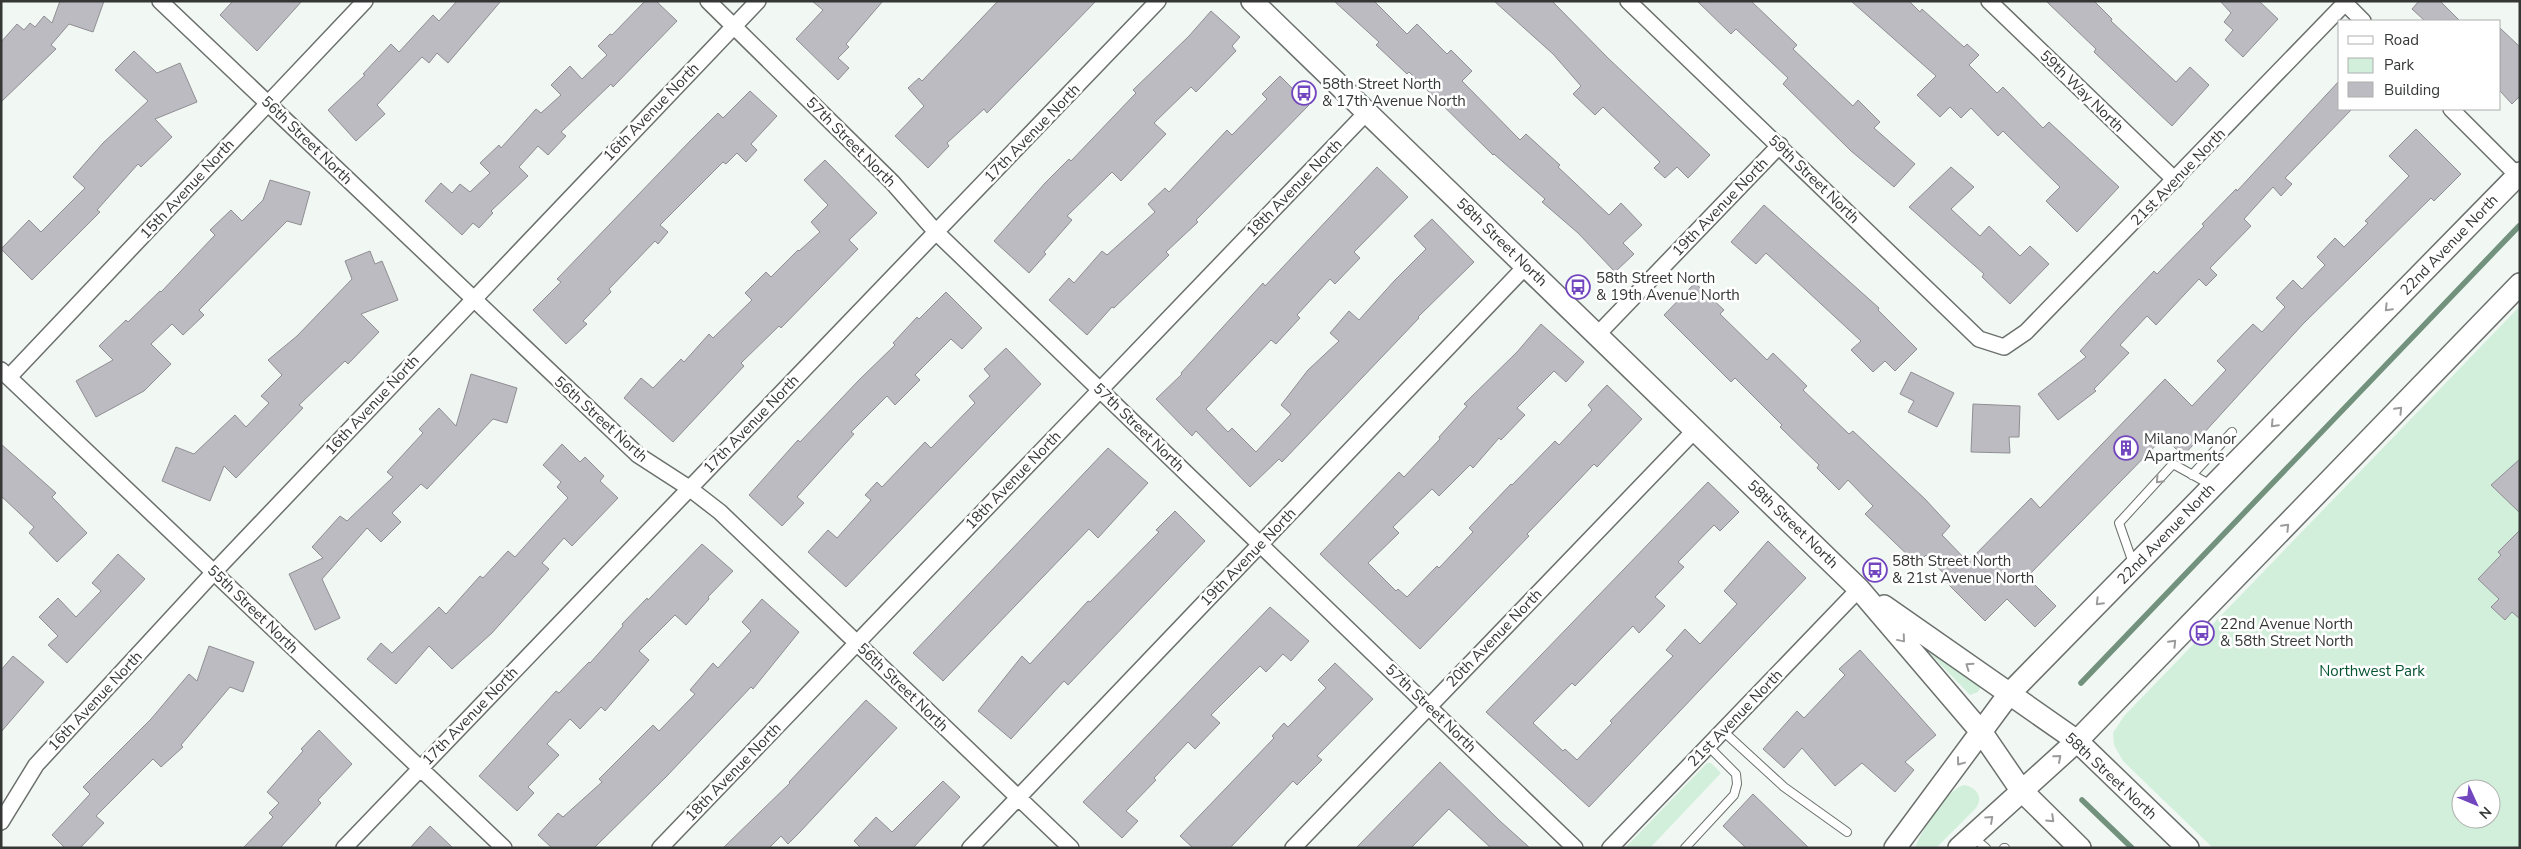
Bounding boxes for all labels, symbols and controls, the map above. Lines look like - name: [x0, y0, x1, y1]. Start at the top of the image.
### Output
- legend: [2338, 20, 2501, 110]
- text: Road: [2384, 30, 2419, 50]
- street label: 59th Way North: [2036, 46, 2128, 136]
- text: Park: [2384, 55, 2414, 75]
- street label: 16th Avenue North: [599, 58, 703, 166]
- place label: 58th Street North & 17th Avenue North: [1322, 74, 1466, 111]
- street label: 17th Avenue North: [980, 79, 1084, 187]
- bus stop icon: 58th Street North & 17th Avenue North: [1291, 80, 1317, 106]
- text: Building: [2384, 80, 2440, 100]
- street label: 56th Street North: [257, 91, 357, 189]
- street label: 57th Street North: [802, 93, 900, 191]
- street label: 21st Avenue North: [2126, 124, 2230, 230]
- street label: 59th Street North: [1764, 130, 1864, 228]
- street label: 18th Avenue North: [1242, 134, 1346, 242]
- street label: 15th Avenue North: [136, 135, 238, 243]
- street label: 19th Avenue North: [1668, 153, 1772, 261]
- street label: 22nd Avenue North: [2396, 190, 2502, 300]
- street label: 58th Street North: [1452, 193, 1552, 291]
- place label: 58th Street North & 19th Avenue North: [1596, 268, 1740, 305]
- bus stop icon: 58th Street North & 19th Avenue North: [1565, 274, 1591, 300]
- one-way arrow: [2384, 302, 2393, 311]
- street label: 16th Avenue North: [321, 351, 423, 459]
- street label: 17th Avenue North: [699, 370, 803, 478]
- street label: 56th Street North: [550, 372, 652, 466]
- street label: 57th Street North: [1089, 378, 1189, 476]
- one-way arrow: [2393, 407, 2402, 416]
- one-way arrow: [2271, 418, 2280, 427]
- street label: 18th Avenue North: [961, 426, 1065, 534]
- place label: Milano Manor Apartments: [2144, 429, 2237, 466]
- building icon: Milano Manor Apartments: [2113, 435, 2139, 461]
- one-way arrow: [2156, 474, 2165, 483]
- street label: 58th Street North: [1743, 475, 1843, 573]
- street label: 22nd Avenue North: [2113, 479, 2219, 589]
- street label: 19th Avenue North: [1196, 503, 1300, 611]
- one-way arrow: [2280, 524, 2289, 533]
- place label: 58th Street North & 21st Avenue North: [1892, 551, 2034, 588]
- bus stop icon: 58th Street North & 21st Avenue North: [1862, 557, 1888, 583]
- street label: 55th Street North: [203, 560, 303, 658]
- street label: 20th Avenue North: [1442, 584, 1546, 692]
- one-way arrow: [2096, 596, 2105, 605]
- place label: 22nd Avenue North & 58th Street North: [2220, 614, 2354, 651]
- bus stop icon: 22nd Avenue North & 58th Street North: [2189, 620, 2215, 646]
- one-way arrow: [1896, 634, 1905, 643]
- street label: 56th Street North: [853, 638, 953, 736]
- one-way arrow: [2167, 640, 2176, 649]
- street label: 16th Avenue North: [44, 647, 146, 755]
- street label: 57th Street North: [1381, 659, 1481, 757]
- park label: Northwest Park: [2319, 661, 2425, 681]
- street label: 17th Avenue North: [418, 662, 522, 770]
- one-way arrow: [1965, 663, 1974, 672]
- street label: 21st Avenue North: [1683, 665, 1787, 771]
- street label: 18th Avenue North: [681, 718, 785, 826]
- street label: 58th Street North: [2061, 728, 2161, 824]
- one-way arrow: [1957, 756, 1966, 766]
- one-way arrow: [2052, 756, 2061, 764]
- north arrow: [2451, 779, 2501, 829]
- text: N: [2475, 802, 2495, 823]
- one-way arrow: [2045, 813, 2054, 822]
- one-way arrow: [1985, 816, 1994, 825]

